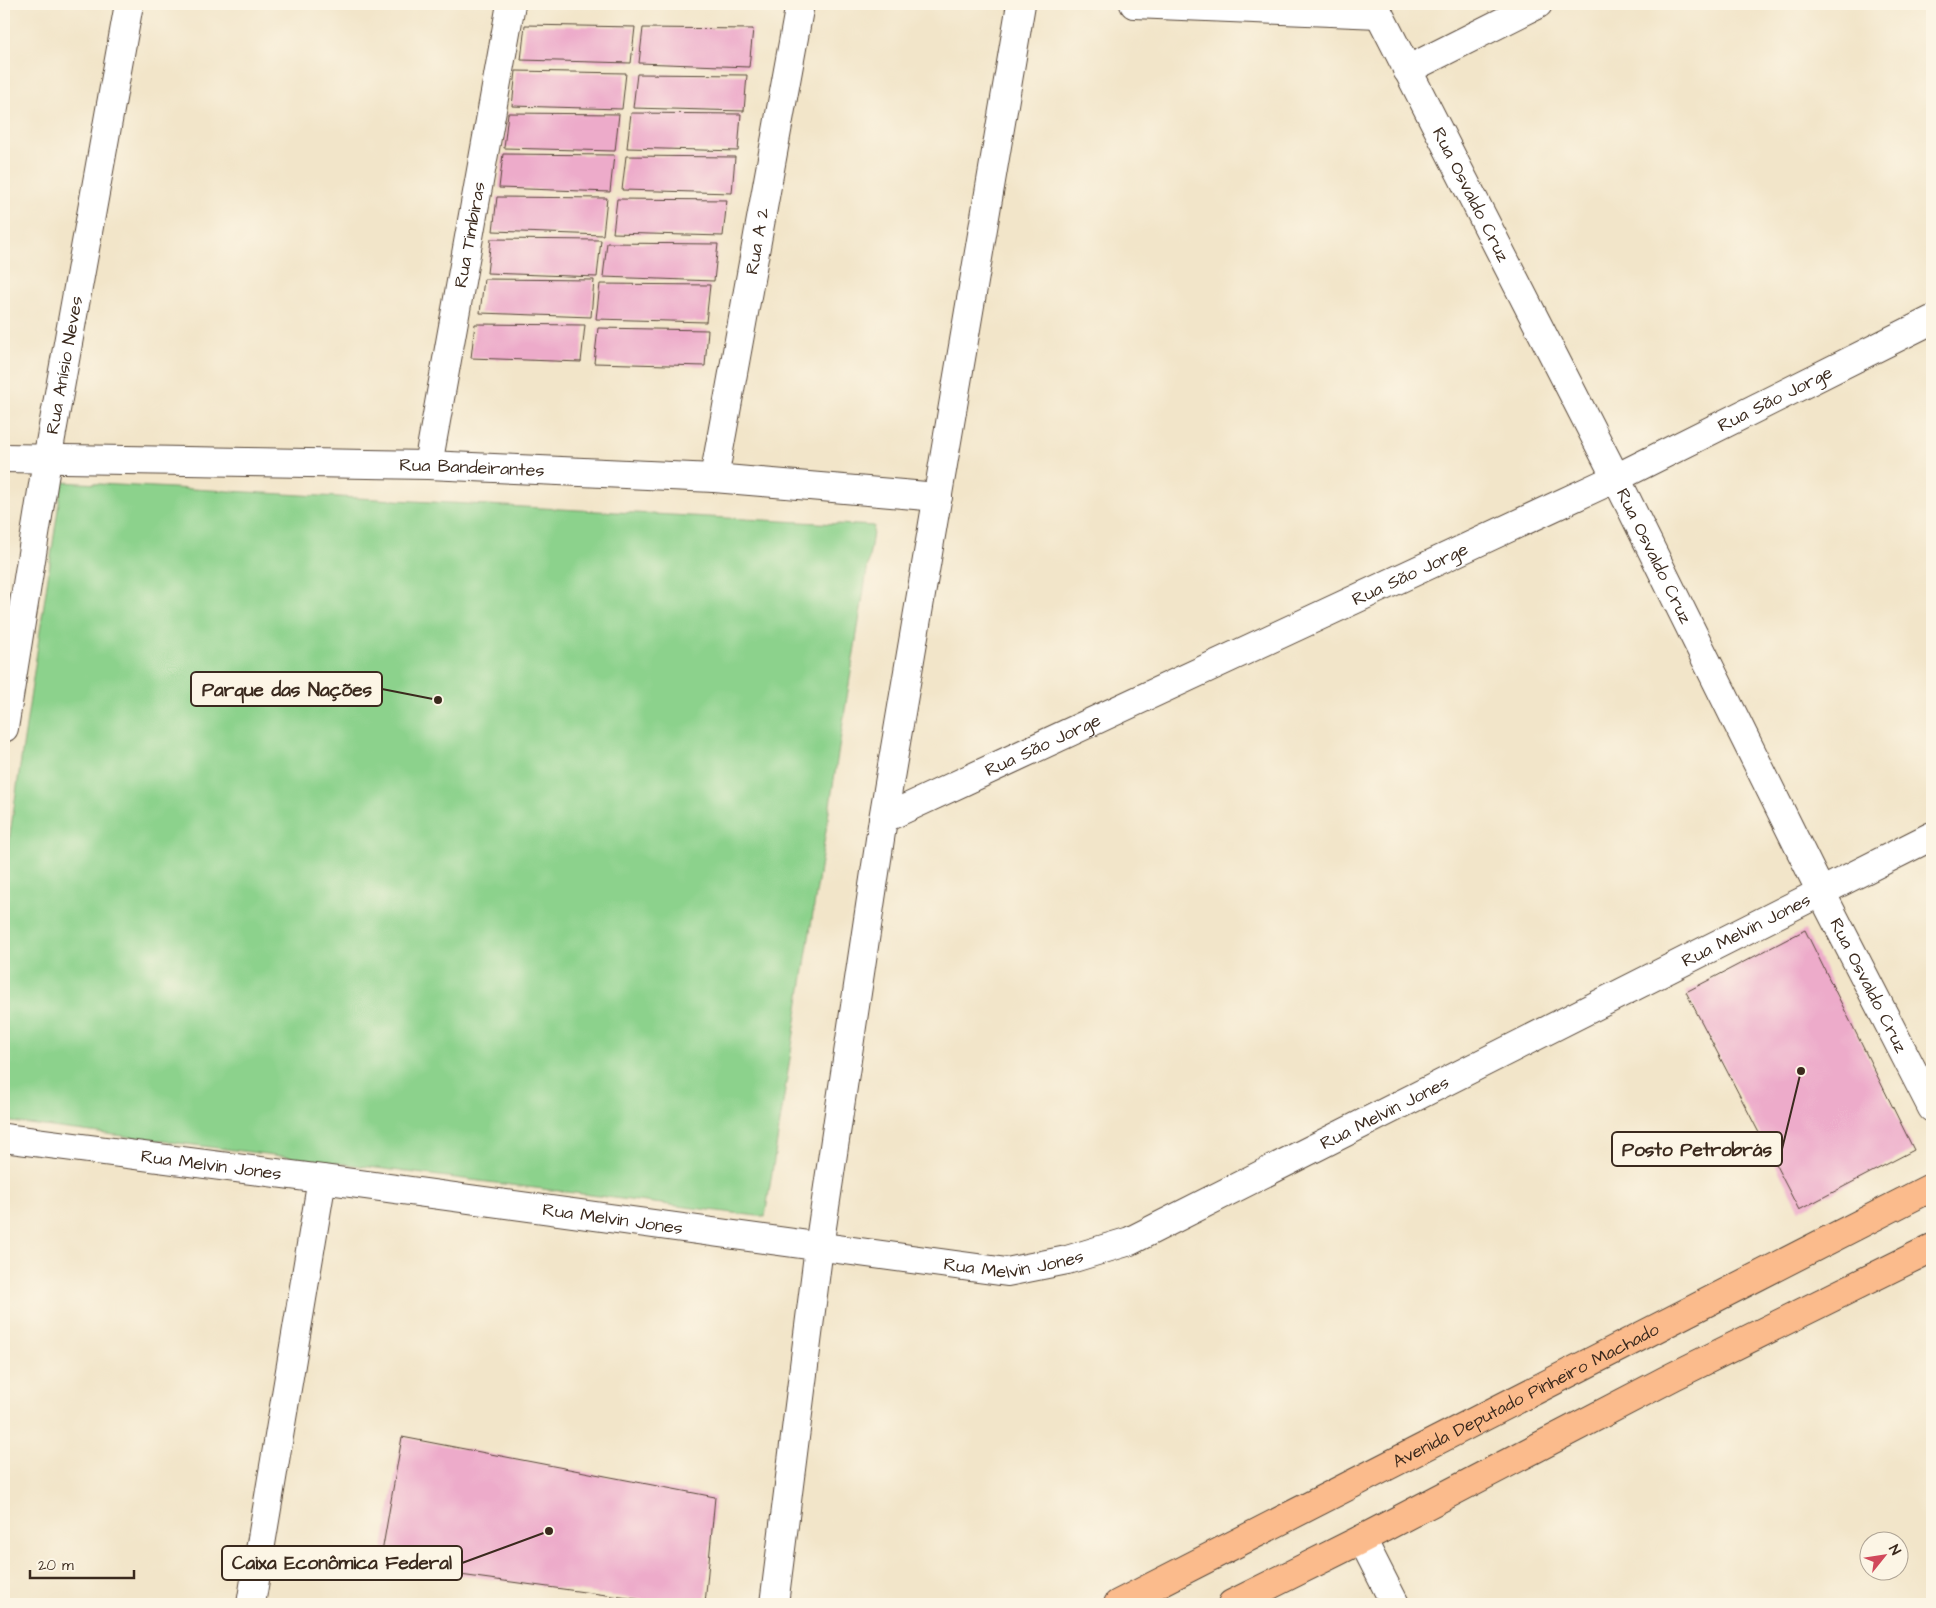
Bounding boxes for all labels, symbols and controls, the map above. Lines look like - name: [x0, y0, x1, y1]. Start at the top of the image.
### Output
- street label: Rua Osvaldo Cruz: [1426, 123, 1516, 266]
- street label: Rua Timbiras: [448, 180, 491, 290]
- street label: Rua A 2: [739, 205, 775, 276]
- street label: Rua Anísio Neves: [39, 294, 89, 436]
- street label: Rua São Jorge: [1713, 359, 1837, 438]
- street label: Rua Bandeirantes: [399, 452, 545, 483]
- street label: Rua Osvaldo Cruz: [1610, 484, 1699, 628]
- street label: Rua São Jorge: [1348, 536, 1472, 612]
- callout: Parque das Nações: [191, 672, 382, 706]
- text: Parque das Nações: [202, 677, 373, 704]
- street label: Rua São Jorge: [981, 707, 1105, 782]
- street label: Rua Melvin Jones: [1677, 887, 1815, 973]
- street label: Rua Osvaldo Cruz: [1824, 914, 1914, 1057]
- street label: Rua Melvin Jones: [1316, 1069, 1453, 1156]
- callout: Posto Petrobrás: [1612, 1132, 1782, 1166]
- text: Posto Petrobrás: [1622, 1137, 1772, 1164]
- street label: Rua Melvin Jones: [139, 1143, 283, 1186]
- street label: Rua Melvin Jones: [541, 1197, 685, 1240]
- street label: Rua Melvin Jones: [942, 1243, 1087, 1284]
- street label: Avenida Deputado Pinheiro Machado: [1388, 1316, 1663, 1474]
- north arrow: [1858, 1530, 1908, 1580]
- text: N: [1884, 1541, 1905, 1559]
- callout: Caixa Econômica Federal: [222, 1546, 462, 1580]
- scale bar: [30, 1548, 134, 1580]
- text: Caixa Econômica Federal: [232, 1550, 452, 1577]
- text: 20 m: [38, 1555, 74, 1576]

